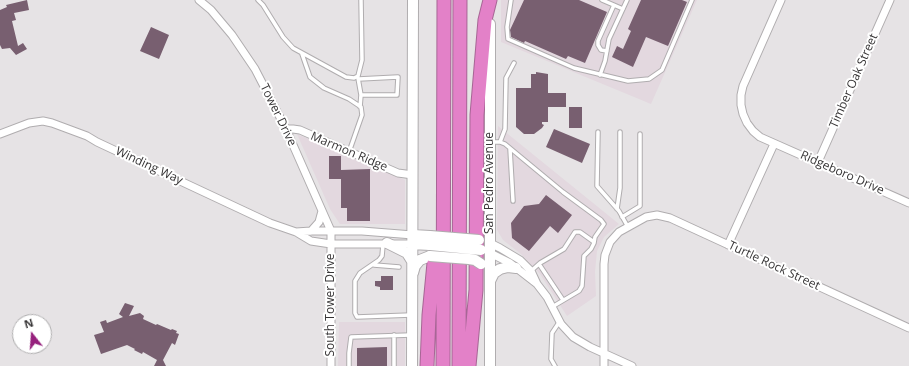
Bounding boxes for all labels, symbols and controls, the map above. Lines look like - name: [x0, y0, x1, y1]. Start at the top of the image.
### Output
- street label: Timber Oak Street: [827, 32, 881, 130]
- street label: Tower Drive: [257, 82, 299, 148]
- street label: Marmon Ridge: [308, 129, 390, 175]
- street label: San Pedro Avenue: [483, 132, 497, 234]
- street label: Winding Way: [113, 144, 185, 188]
- street label: Ridgeboro Drive: [798, 148, 886, 198]
- street label: Turtle Rock Street: [726, 238, 822, 294]
- street label: South Tower Drive: [324, 253, 338, 357]
- north arrow: [12, 314, 52, 354]
- text: N: [22, 315, 35, 331]

